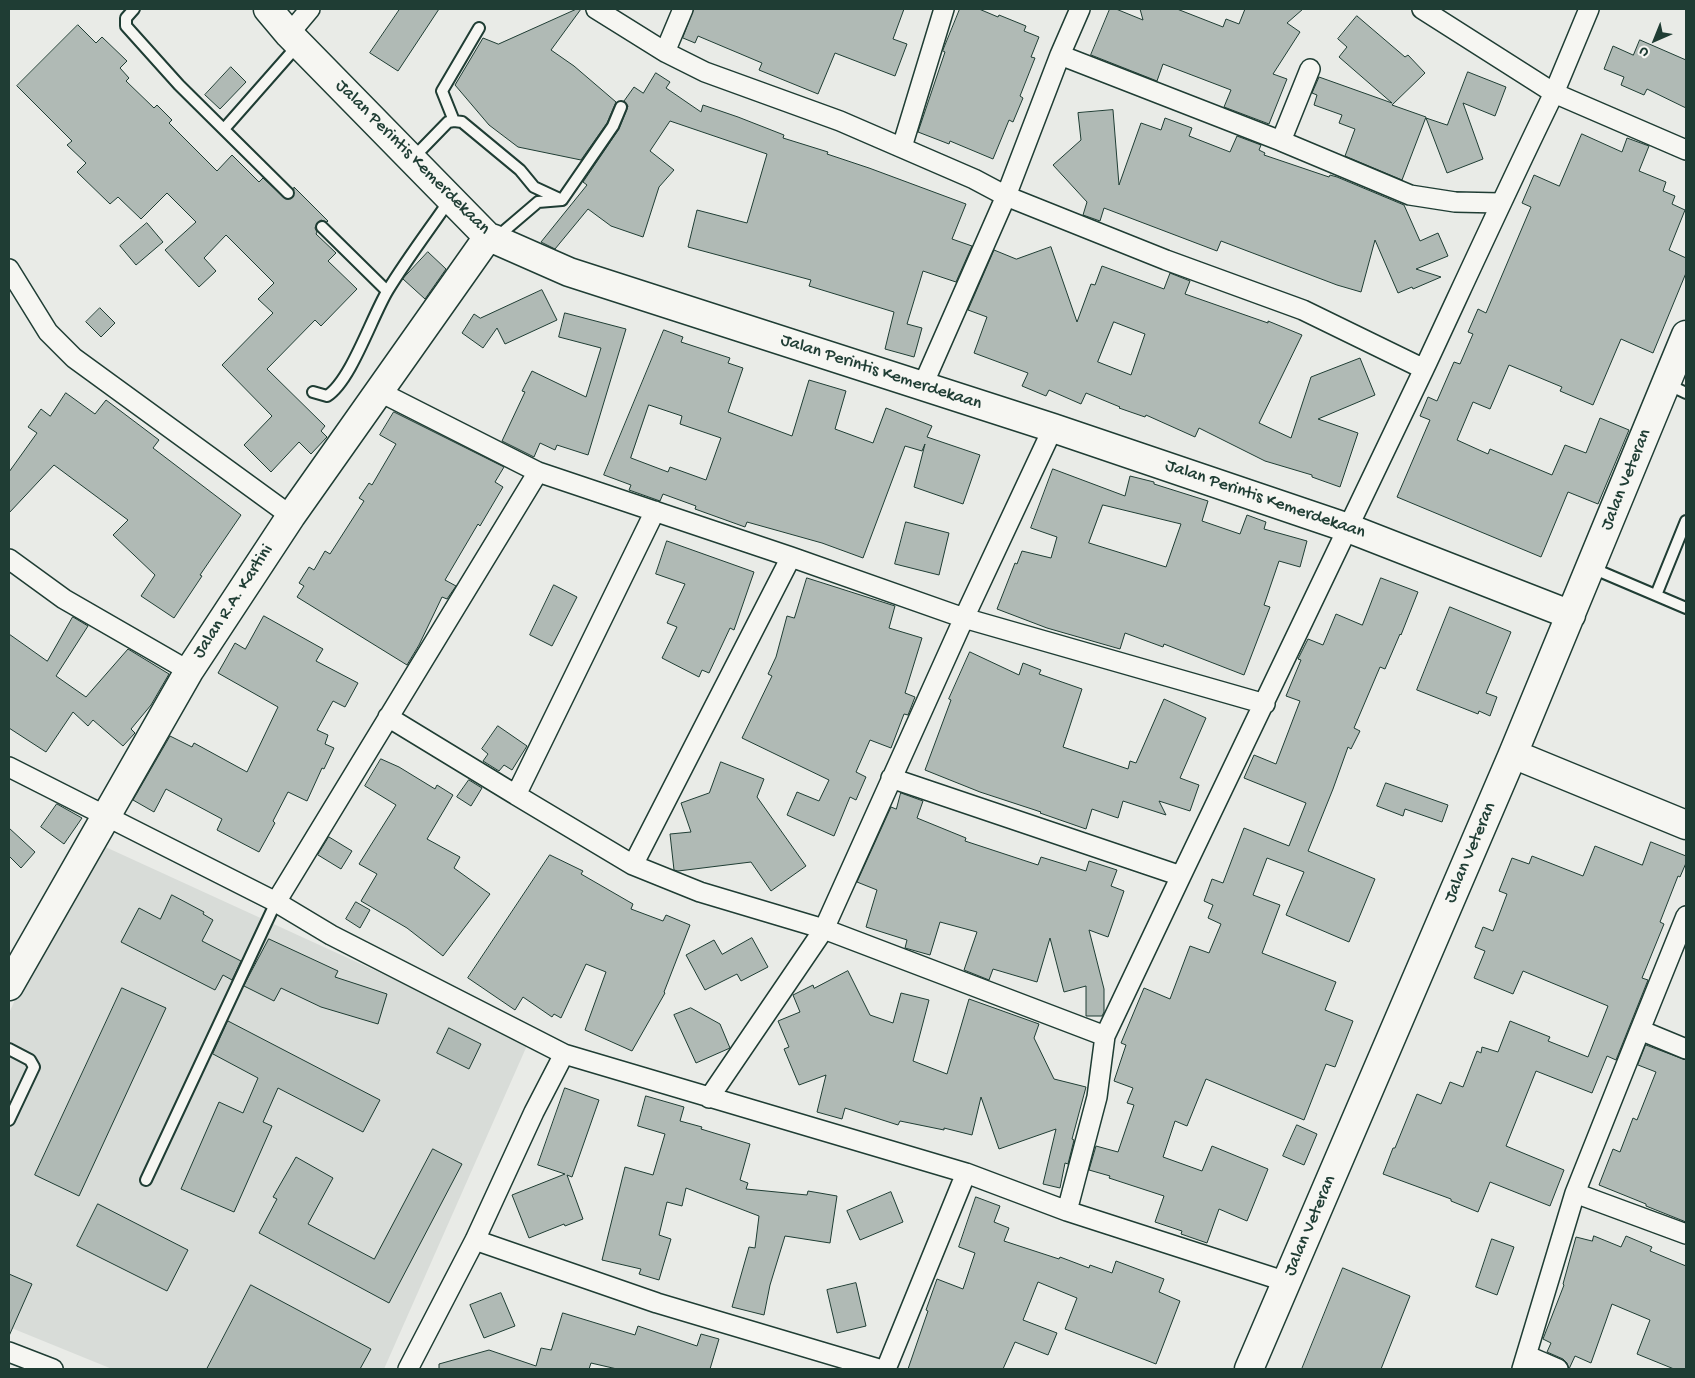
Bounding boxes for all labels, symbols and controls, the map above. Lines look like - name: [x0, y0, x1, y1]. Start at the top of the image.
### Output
- north arrow: [1630, 15, 1680, 65]
- text: U: [1635, 42, 1653, 60]
- street label: Jalan Perintis Kemerdekaan: [330, 76, 494, 240]
- street label: Jalan Perintis Kemerdekaan: [778, 330, 984, 416]
- street label: Jalan Veteran: [1597, 426, 1657, 534]
- street label: Jalan Perintis Kemerdekaan: [1162, 456, 1368, 544]
- street label: Jalan R.A. Kartini: [189, 541, 279, 663]
- street label: Jalan Veteran: [1440, 799, 1502, 907]
- street label: Jalan Veteran: [1280, 1172, 1342, 1280]

